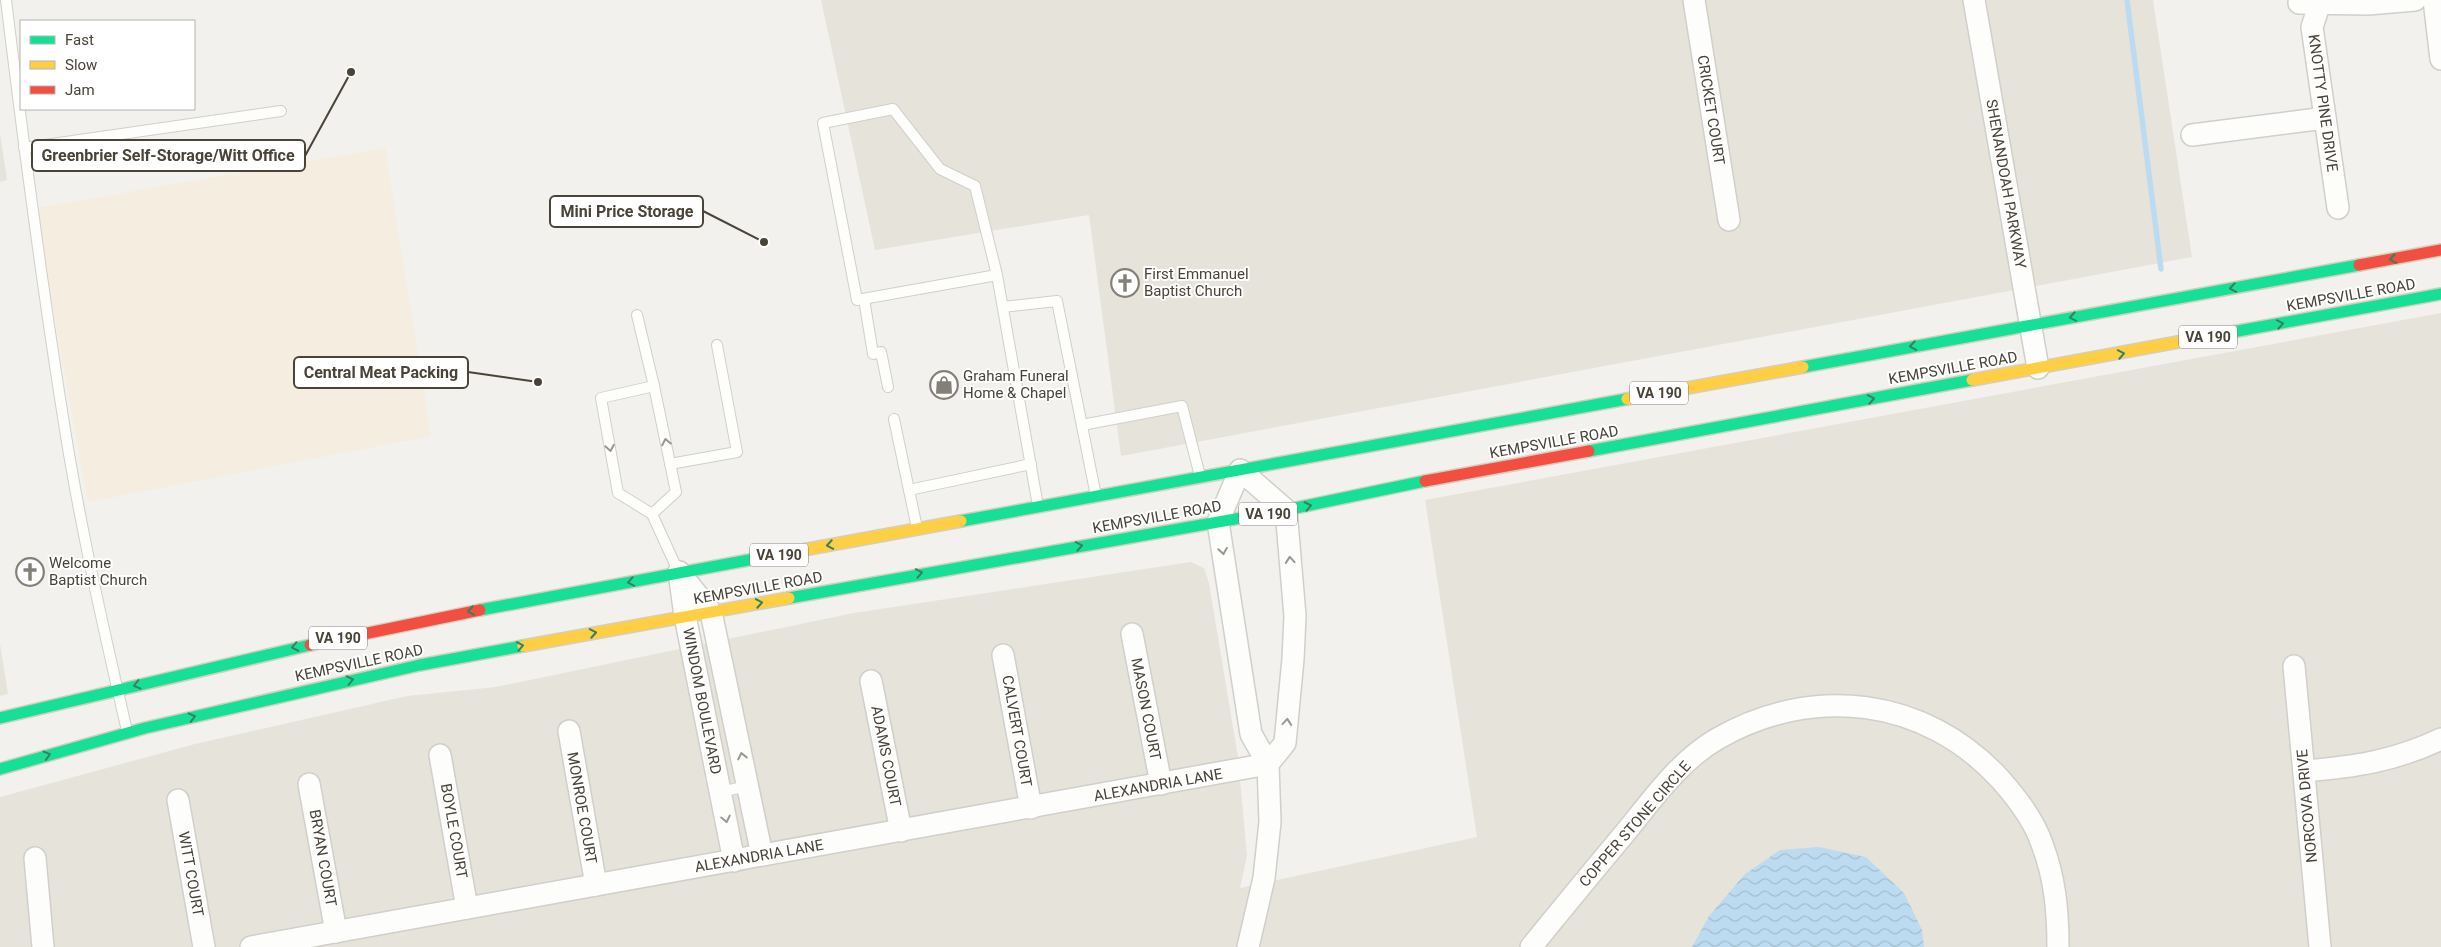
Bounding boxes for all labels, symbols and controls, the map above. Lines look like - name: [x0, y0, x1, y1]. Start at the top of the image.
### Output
- legend: [20, 20, 195, 110]
- text: Fast: [65, 31, 94, 49]
- street label: KNOTTY PINE DRIVE: [2304, 33, 2342, 173]
- street label: CRICKET COURT: [1693, 54, 1729, 166]
- text: Slow: [65, 56, 97, 74]
- text: Jam: [65, 81, 95, 99]
- street label: SHENANDOAH PARKWAY: [1982, 98, 2030, 270]
- callout: Greenbrier Self-Storage/Witt Office: [32, 140, 305, 171]
- text: Greenbrier Self-Storage/Witt Office: [41, 146, 295, 165]
- callout: Mini Price Storage: [550, 196, 703, 227]
- text: Mini Price Storage: [561, 202, 694, 221]
- one-way arrow: [2389, 253, 2397, 263]
- place label: First Emmanuel Baptist Church: [1144, 265, 1249, 300]
- church icon: First Emmanuel Baptist Church: [1110, 268, 1140, 298]
- street label: KEMPSVILLE ROAD: [2285, 275, 2417, 315]
- one-way arrow: [2229, 282, 2238, 292]
- one-way arrow: [2069, 311, 2078, 321]
- one-way arrow: [2276, 319, 2285, 329]
- road number: VA 190: [2179, 326, 2237, 348]
- one-way arrow: [1909, 341, 1918, 351]
- street label: KEMPSVILLE ROAD: [1887, 348, 2019, 388]
- one-way arrow: [2116, 349, 2125, 359]
- callout: Central Meat Packing: [294, 357, 468, 388]
- text: Central Meat Packing: [304, 363, 458, 382]
- place label: Graham Funeral Home & Chapel: [963, 367, 1069, 402]
- shop icon: Graham Funeral Home & Chapel: [929, 370, 959, 400]
- road number: VA 190: [1630, 382, 1688, 404]
- one-way arrow: [1866, 394, 1875, 404]
- street label: KEMPSVILLE ROAD: [1488, 422, 1620, 462]
- one-way arrow: [661, 438, 671, 446]
- one-way arrow: [604, 444, 614, 453]
- street label: KEMPSVILLE ROAD: [1091, 497, 1223, 537]
- one-way arrow: [1304, 501, 1313, 512]
- road number: VA 190: [1239, 502, 1297, 526]
- one-way arrow: [826, 540, 835, 550]
- one-way arrow: [1075, 541, 1083, 551]
- road number: VA 190: [750, 544, 808, 566]
- one-way arrow: [1217, 548, 1228, 556]
- place label: Welcome Baptist Church: [49, 554, 147, 589]
- one-way arrow: [1285, 556, 1296, 564]
- church icon: Welcome Baptist Church: [15, 557, 45, 587]
- street label: KEMPSVILLE ROAD: [692, 568, 824, 608]
- one-way arrow: [915, 569, 923, 579]
- one-way arrow: [627, 576, 636, 586]
- one-way arrow: [755, 598, 764, 609]
- one-way arrow: [467, 605, 476, 615]
- road number: VA 190: [309, 626, 367, 650]
- street label: WINDOM BOULEVARD: [679, 626, 725, 776]
- one-way arrow: [588, 628, 597, 638]
- one-way arrow: [291, 641, 299, 652]
- street label: KEMPSVILLE ROAD: [293, 641, 425, 685]
- one-way arrow: [516, 642, 525, 652]
- street label: MASON COURT: [1127, 656, 1165, 762]
- street label: CALVERT COURT: [998, 674, 1036, 788]
- one-way arrow: [346, 675, 354, 686]
- one-way arrow: [133, 679, 142, 690]
- street label: ADAMS COURT: [867, 704, 905, 808]
- one-way arrow: [187, 712, 196, 723]
- one-way arrow: [1281, 718, 1292, 726]
- street label: NORCOVA DRIVE: [2293, 748, 2321, 864]
- one-way arrow: [42, 751, 50, 761]
- street label: MONROE COURT: [563, 751, 601, 865]
- one-way arrow: [737, 752, 748, 761]
- street label: COPPER STONE CIRCLE: [1575, 757, 1695, 891]
- street label: ALEXANDRIA LANE: [1092, 765, 1224, 805]
- street label: BOYLE COURT: [437, 782, 471, 880]
- street label: BRYAN COURT: [306, 808, 340, 908]
- one-way arrow: [720, 814, 731, 823]
- street label: WITT COURT: [175, 830, 207, 918]
- street label: ALEXANDRIA LANE: [693, 836, 825, 876]

